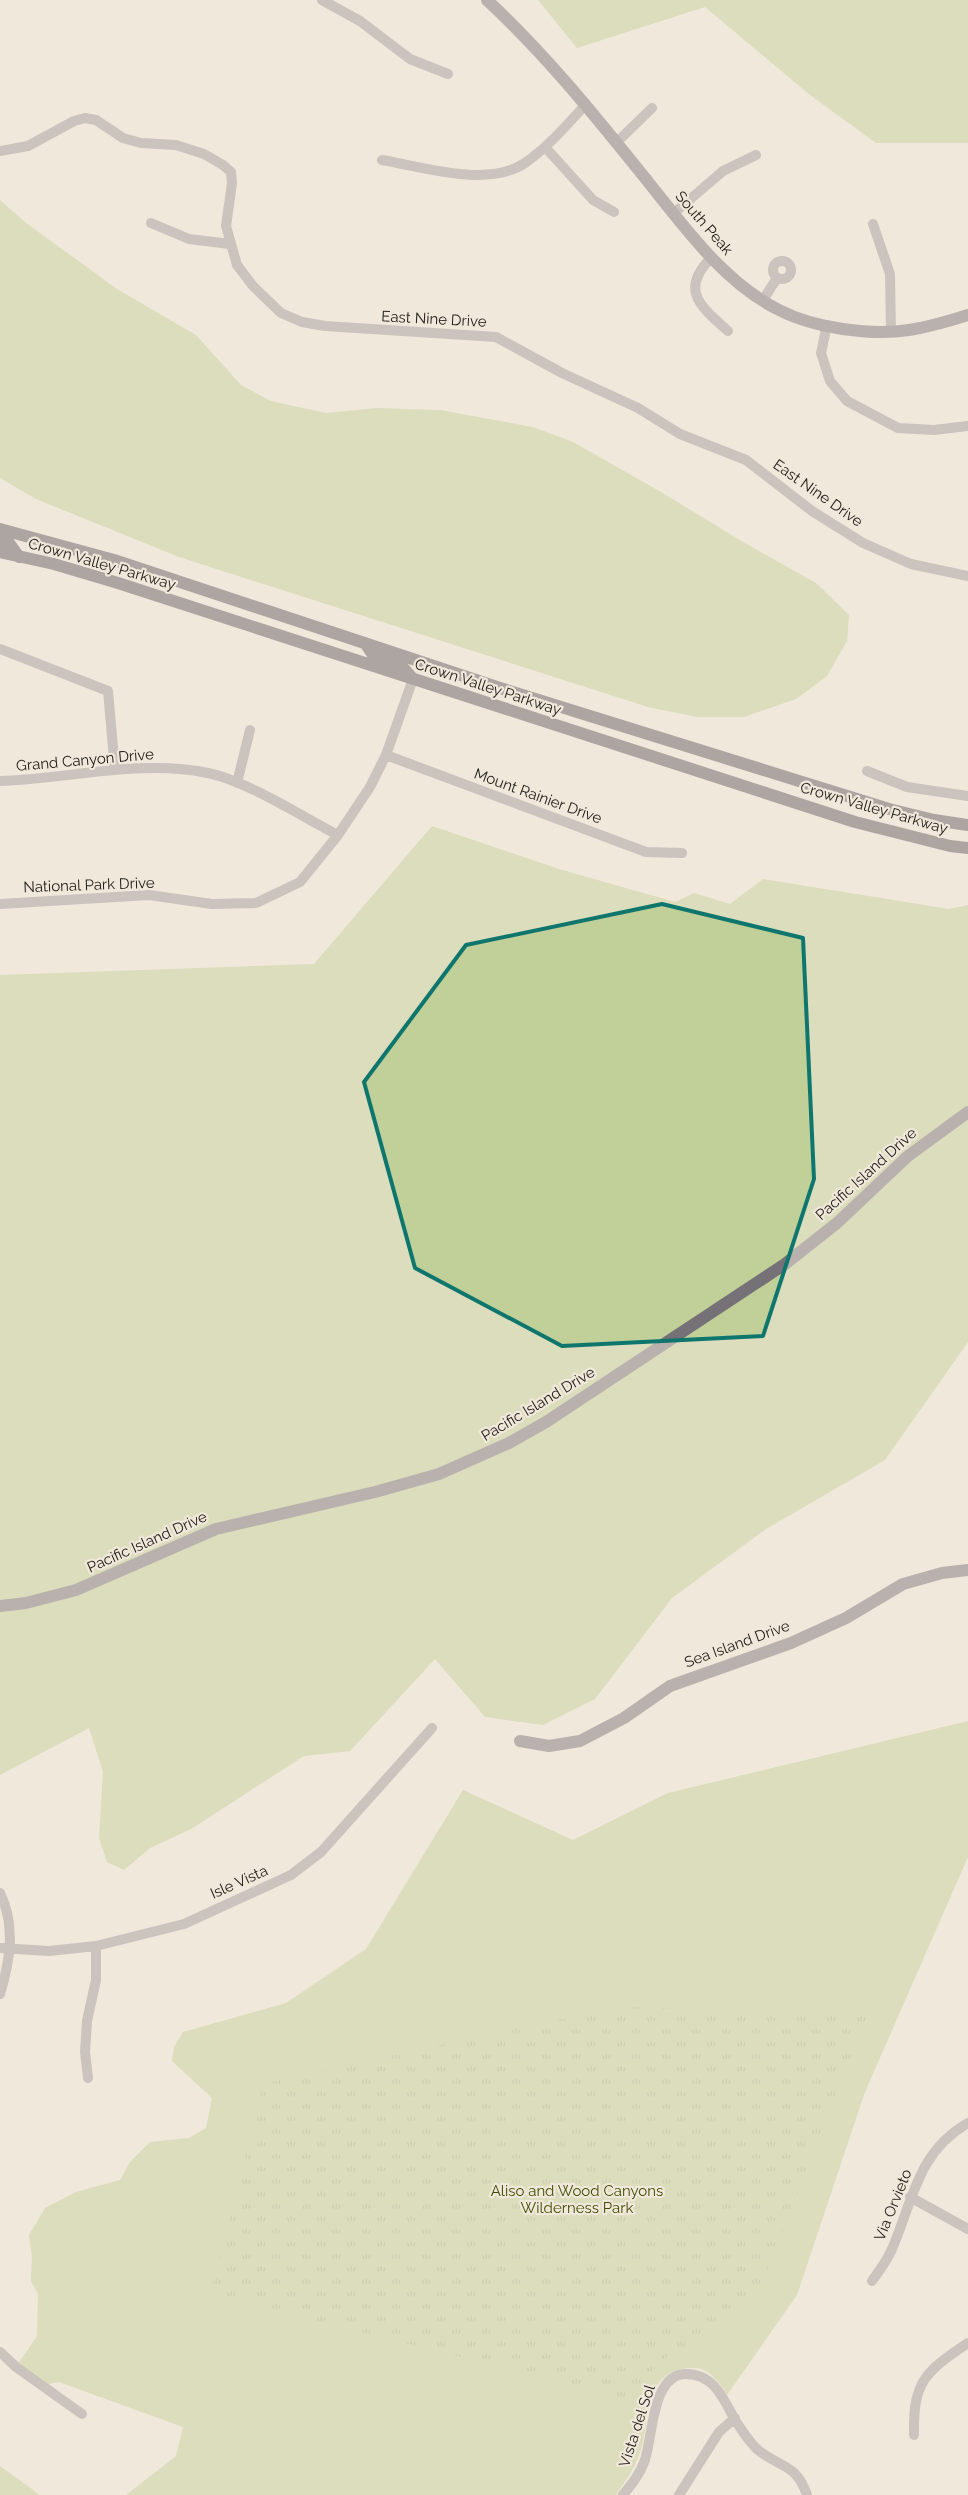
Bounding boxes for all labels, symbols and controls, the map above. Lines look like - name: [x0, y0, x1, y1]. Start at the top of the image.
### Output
- street label: South Peak: [671, 187, 737, 259]
- street label: East Nine Drive: [381, 307, 487, 331]
- street label: East Nine Drive: [770, 455, 866, 531]
- street label: Crown Valley Parkway: [26, 534, 178, 594]
- street label: Crown Valley Parkway: [413, 655, 563, 719]
- street label: Grand Canyon Drive: [15, 745, 155, 775]
- street label: Mount Rainier Drive: [472, 764, 605, 828]
- street label: Crown Valley Parkway: [798, 778, 950, 838]
- street label: National Park Drive: [23, 874, 155, 896]
- street label: Pacific Island Drive: [812, 1124, 920, 1224]
- street label: Pacific Island Drive: [478, 1363, 598, 1445]
- street label: Pacific Island Drive: [84, 1507, 210, 1577]
- street label: Sea Island Drive: [682, 1617, 792, 1671]
- street label: Isle Vista: [207, 1861, 271, 1903]
- street label: Via Orvieto: [870, 2166, 916, 2243]
- park label: Aliso and Wood Canyons Wilderness Park: [491, 2182, 663, 2217]
- street label: Vista del Sol: [615, 2382, 659, 2469]

